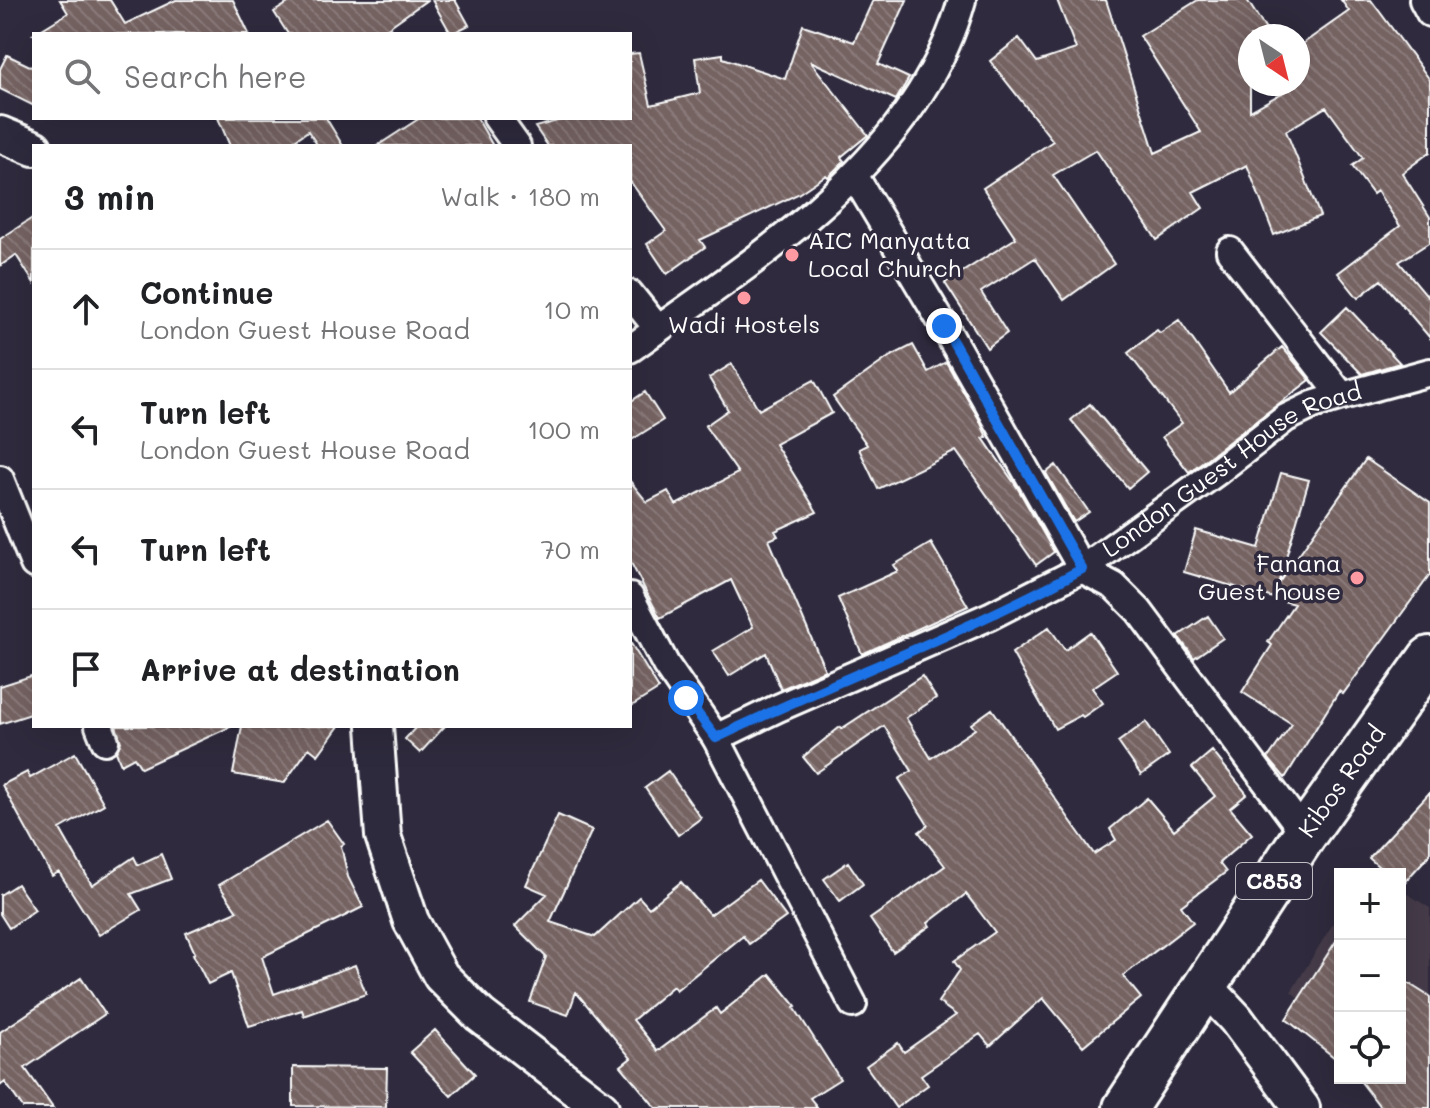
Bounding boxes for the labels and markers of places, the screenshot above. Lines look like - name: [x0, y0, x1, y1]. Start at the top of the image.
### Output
- place label: AIC Manyatta Local Church: [808, 224, 971, 283]
- marker: AIC Manyatta Local Church: [783, 246, 801, 264]
- marker: Wadi Hostels: [735, 289, 753, 307]
- place label: Wadi Hostels: [668, 308, 820, 339]
- place label: Fanana Guest house: [1198, 547, 1341, 606]
- marker: Fanana Guest house: [1348, 569, 1366, 587]

